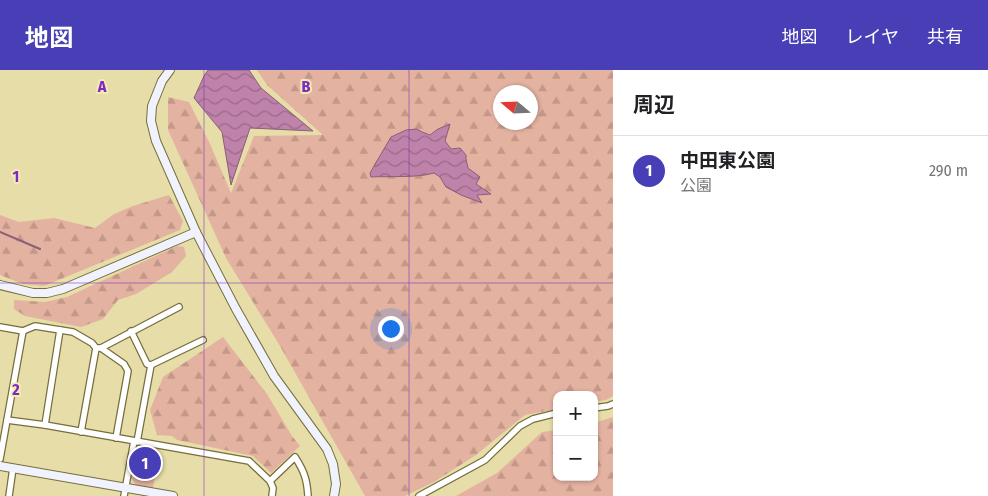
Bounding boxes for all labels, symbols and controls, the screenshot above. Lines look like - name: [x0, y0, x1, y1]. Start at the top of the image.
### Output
- text: 地図: [25, 24, 73, 52]
- text: 地図: [782, 26, 818, 48]
- text: レイヤ: [846, 26, 899, 48]
- text: 共有: [927, 26, 963, 48]
- text: A: [97, 77, 107, 96]
- text: B: [302, 77, 311, 96]
- north arrow: [493, 85, 538, 130]
- text: 周辺: [633, 92, 675, 118]
- text: 中田東公園: [680, 149, 775, 172]
- text: 1: [646, 161, 652, 180]
- text: 290 m: [929, 161, 968, 180]
- text: 1: [13, 167, 19, 186]
- text: 公園: [680, 176, 712, 195]
- your location: [378, 316, 404, 342]
- text: 2: [11, 380, 20, 399]
- map controls: [553, 391, 598, 481]
- button: +: [553, 391, 598, 436]
- button: −: [553, 436, 598, 481]
- pin: 1: [129, 444, 161, 482]

